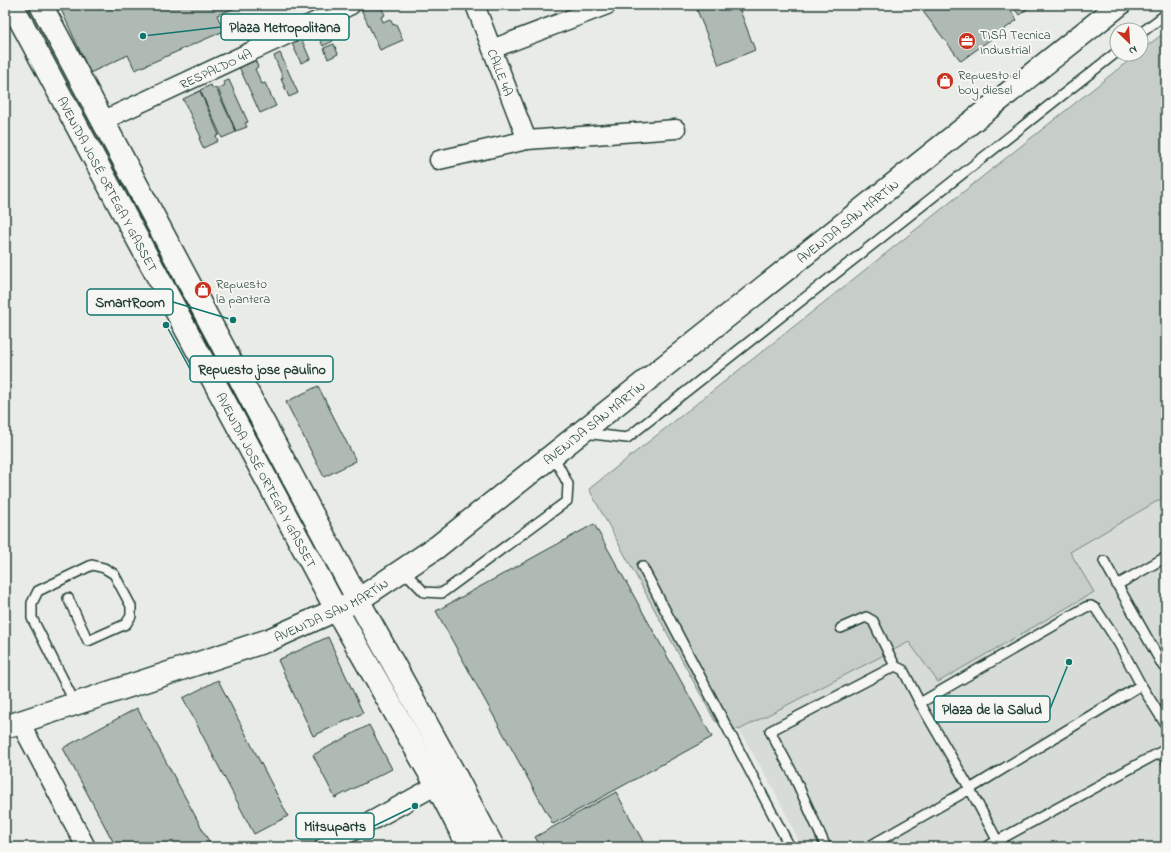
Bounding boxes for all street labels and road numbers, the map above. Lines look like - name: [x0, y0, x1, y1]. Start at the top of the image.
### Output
- street label: RESPALDO 4A: [177, 45, 255, 95]
- street label: CALLE 4A: [482, 46, 517, 99]
- street label: AVENIDA JOSÉ ORTEGA Y GASSET: [52, 94, 162, 276]
- street label: AVENIDA SAN MARTÍN: [793, 175, 903, 268]
- street label: AVENIDA SAN MARTÍN: [540, 377, 650, 470]
- street label: AVENIDA JOSÉ ORTEGA Y GASSET: [211, 390, 320, 572]
- street label: AVENIDA SAN MARTÍN: [271, 574, 393, 647]

